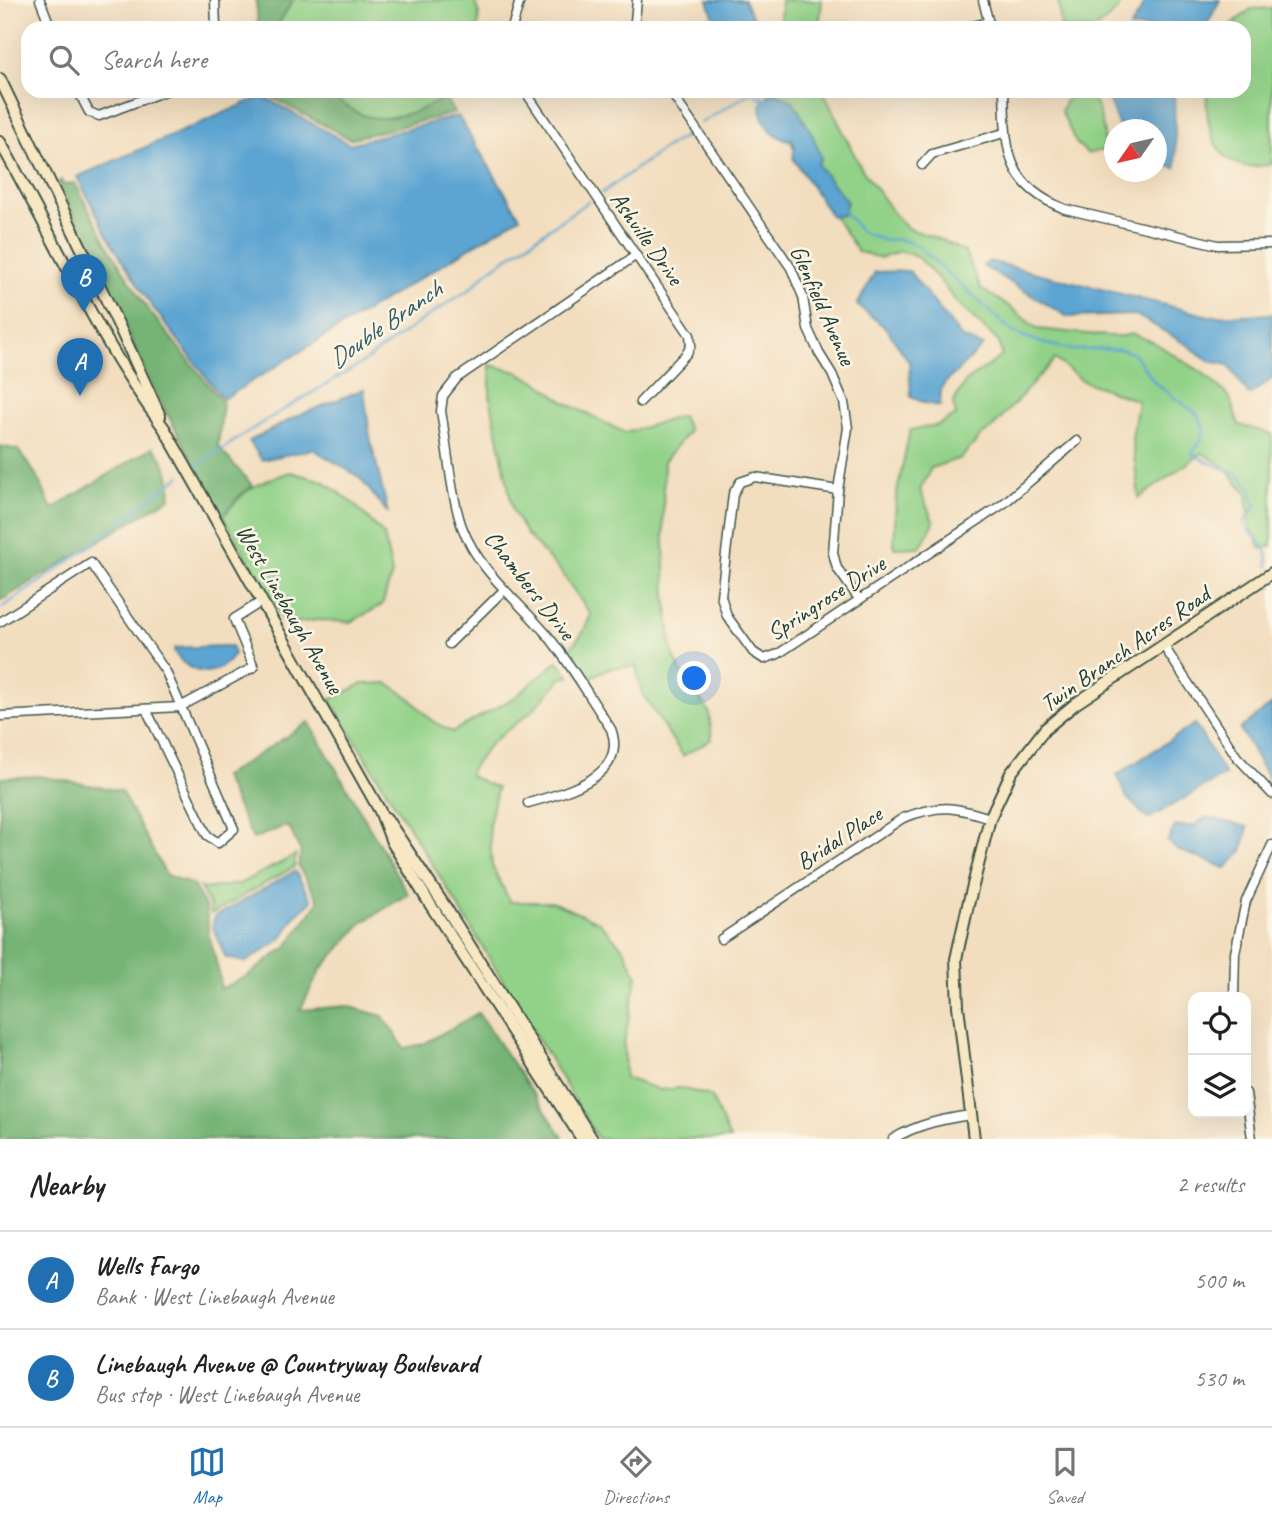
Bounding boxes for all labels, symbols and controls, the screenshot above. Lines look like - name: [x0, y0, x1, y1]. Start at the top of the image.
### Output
- search box: [21, 21, 1251, 98]
- icon: search: [45, 41, 83, 79]
- text: Search here: [101, 43, 207, 76]
- north arrow: [1104, 119, 1167, 182]
- street label: Ashville Drive: [604, 185, 691, 293]
- street label: Glenfield Avenue: [783, 240, 864, 372]
- pin: B: [61, 254, 107, 312]
- water label: Double Branch: [322, 272, 450, 375]
- pin: A: [57, 338, 103, 396]
- street label: West Linebaugh Avenue: [229, 519, 352, 701]
- street label: Chambers Drive: [478, 524, 584, 648]
- street label: Springrose Drive: [761, 547, 893, 647]
- street label: Twin Branch Acres Road: [1034, 577, 1219, 719]
- your location: [677, 661, 711, 695]
- street label: Bridal Place: [791, 798, 889, 877]
- map controls: [1188, 992, 1251, 1118]
- button: locate: [1188, 992, 1251, 1055]
- button: layers: [1188, 1055, 1251, 1118]
- text: Nearby: [28, 1166, 104, 1204]
- text: 2 results: [1177, 1170, 1244, 1199]
- text: Wells Fargo: [95, 1249, 198, 1282]
- text: A: [45, 1266, 57, 1295]
- text: 500 m: [1195, 1266, 1244, 1295]
- text: Bank · West Linebaugh Avenue: [95, 1282, 334, 1311]
- text: Linebaugh Avenue @ Countryway Boulevard: [95, 1347, 478, 1380]
- text: B: [45, 1364, 57, 1393]
- text: 530 m: [1195, 1364, 1244, 1393]
- text: Bus stop · West Linebaugh Avenue: [95, 1380, 359, 1409]
- tab: Map: [188, 1443, 226, 1509]
- tab: Directions: [603, 1443, 669, 1509]
- tab: Saved: [1046, 1443, 1084, 1509]

